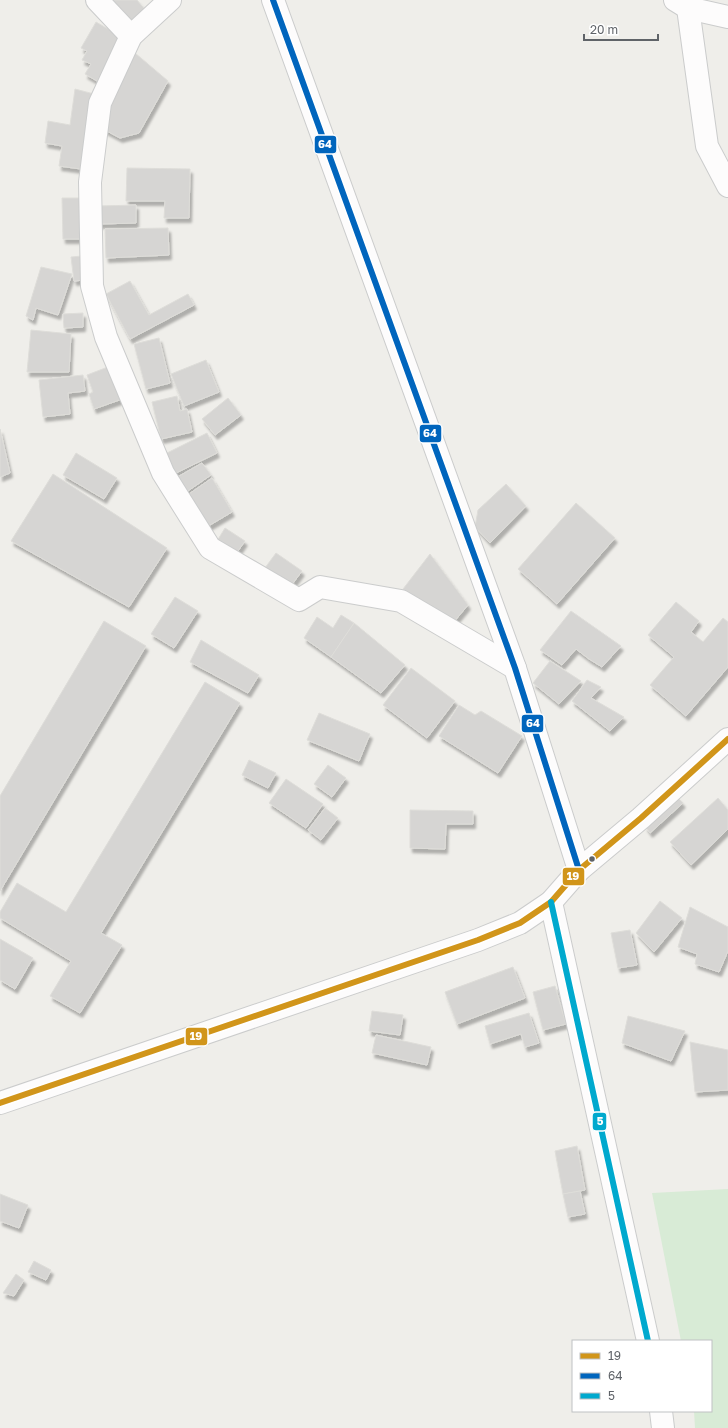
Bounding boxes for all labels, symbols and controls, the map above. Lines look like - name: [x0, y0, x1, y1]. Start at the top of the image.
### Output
- scale bar: [584, 16, 658, 42]
- text: 20 m: [590, 22, 618, 37]
- line badge: 64: [314, 135, 337, 154]
- text: 64: [318, 137, 332, 150]
- line badge: 64: [419, 424, 442, 443]
- text: 64: [423, 426, 437, 439]
- line badge: 64: [521, 714, 544, 733]
- text: 64: [526, 716, 540, 729]
- unlabelled marker: [587, 854, 597, 864]
- line badge: 19: [562, 867, 585, 886]
- text: 19: [567, 869, 579, 882]
- line badge: 19: [185, 1027, 208, 1046]
- text: 19: [190, 1029, 202, 1042]
- line badge: 5: [592, 1112, 607, 1131]
- text: 5: [597, 1114, 604, 1127]
- legend: [572, 1340, 712, 1412]
- text: 19: [608, 1348, 621, 1363]
- text: 64: [608, 1368, 623, 1383]
- text: 5: [608, 1388, 615, 1403]

